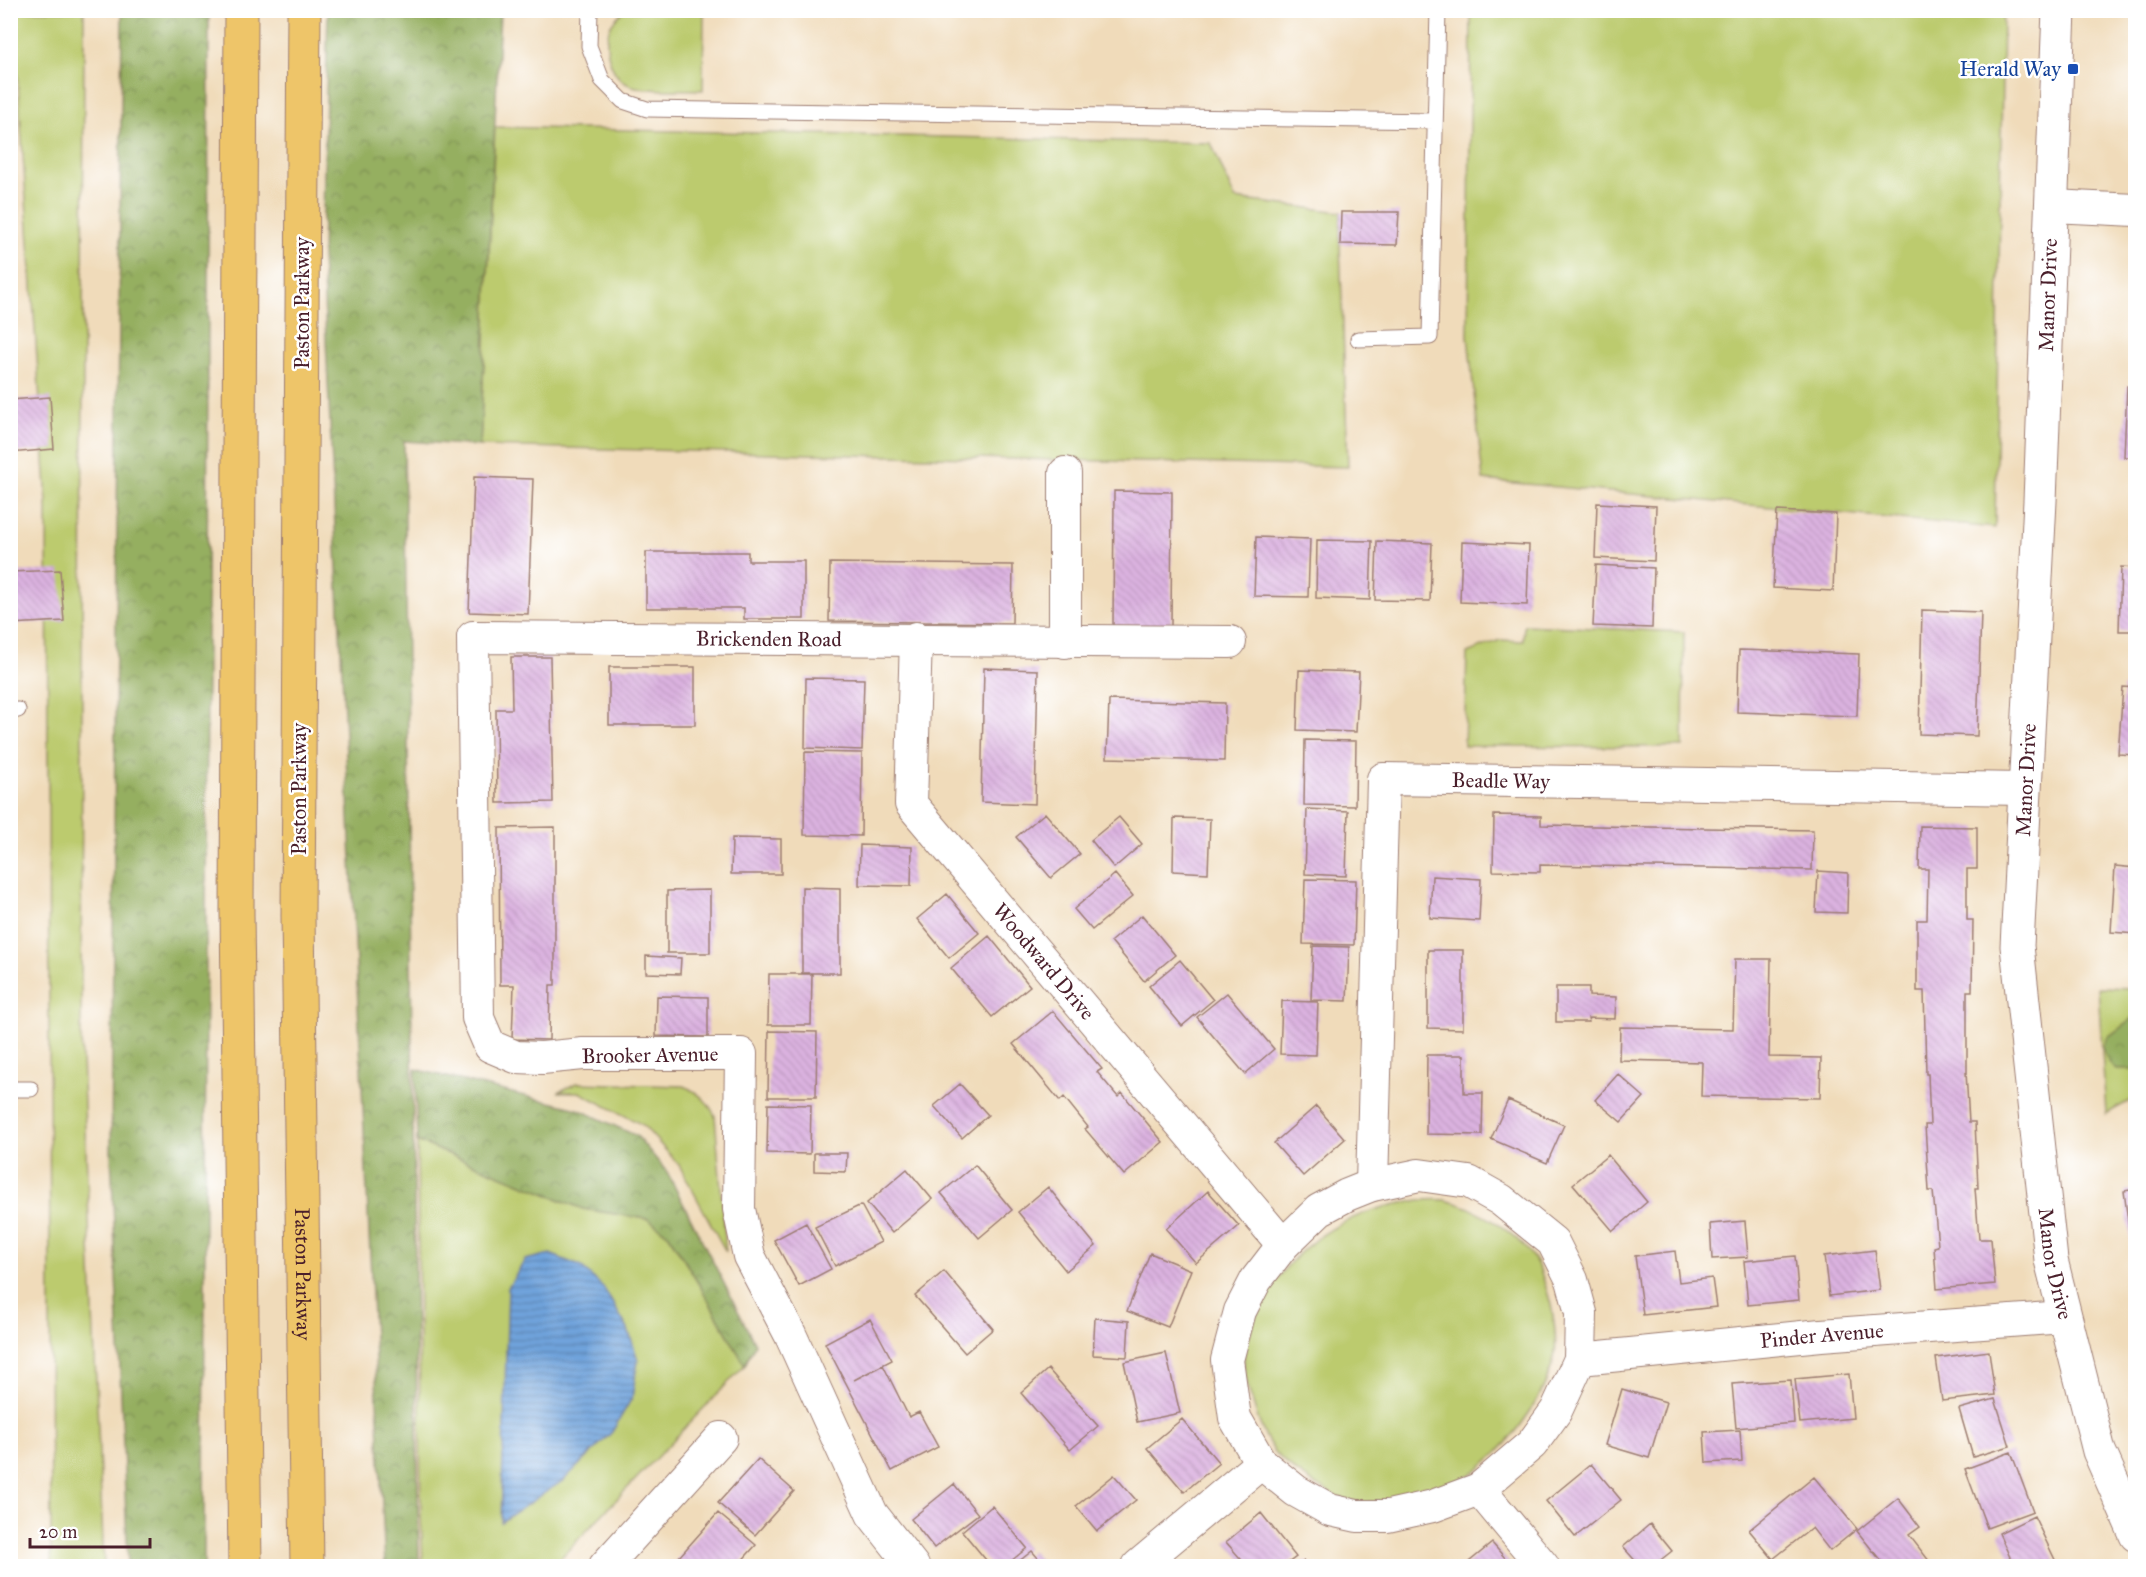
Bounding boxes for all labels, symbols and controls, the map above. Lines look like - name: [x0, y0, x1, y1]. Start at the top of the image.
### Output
- place label: Herald Way: [1960, 56, 2062, 82]
- marker: Herald Way: [2066, 62, 2080, 76]
- street label: Paston Parkway: [289, 236, 315, 369]
- street label: Manor Drive: [2033, 238, 2063, 352]
- street label: Brickenden Road: [696, 625, 842, 652]
- street label: Paston Parkway: [286, 722, 312, 855]
- street label: Manor Drive: [2010, 722, 2042, 837]
- street label: Beadle Way: [1451, 767, 1551, 795]
- street label: Woodward Drive: [987, 898, 1101, 1025]
- street label: Brooker Avenue: [581, 1041, 719, 1069]
- street label: Manor Drive: [2032, 1206, 2079, 1323]
- street label: Paston Parkway: [289, 1208, 317, 1341]
- street label: Pinder Avenue: [1759, 1317, 1885, 1354]
- scale bar: [30, 1511, 150, 1549]
- text: 20 m: [39, 1521, 77, 1543]

